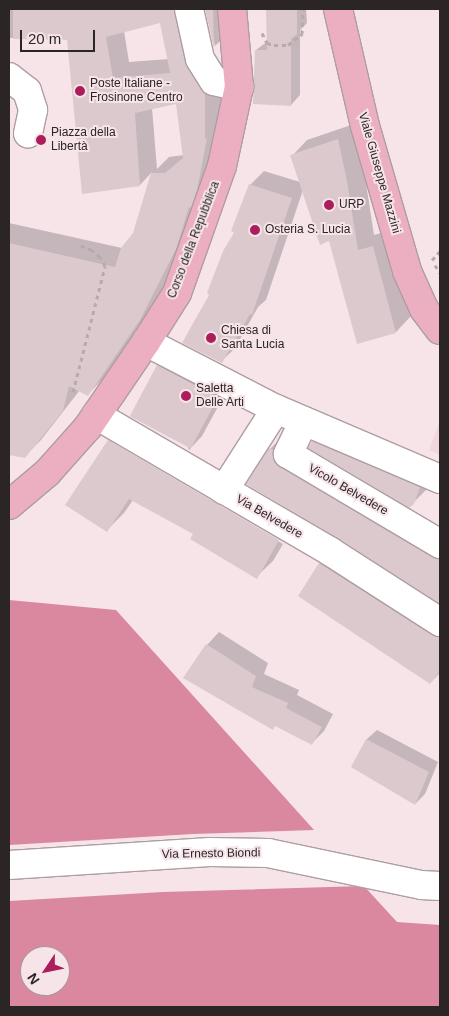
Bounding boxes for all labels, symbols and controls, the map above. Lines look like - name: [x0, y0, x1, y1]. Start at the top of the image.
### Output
- scale bar: [22, 20, 98, 52]
- text: 20 m: [28, 30, 61, 47]
- place label: Poste Italiane - Frosinone Centro: [90, 77, 183, 105]
- marker: Poste Italiane - Frosinone Centro: [74, 85, 86, 97]
- street label: Viale Giuseppe Mazzini: [355, 111, 403, 235]
- place label: Piazza della Libertà: [51, 126, 116, 154]
- marker: Piazza della Libertà: [35, 134, 47, 146]
- street label: Corso della Repubblica: [165, 180, 223, 300]
- place label: URP: [339, 198, 364, 212]
- marker: URP: [323, 199, 335, 211]
- place label: Osteria S. Lucia: [265, 223, 350, 237]
- marker: Osteria S. Lucia: [249, 224, 261, 236]
- place label: Chiesa di Santa Lucia: [221, 324, 284, 352]
- marker: Chiesa di Santa Lucia: [205, 332, 217, 344]
- place label: Saletta Delle Arti: [196, 382, 245, 410]
- marker: Saletta Delle Arti: [180, 390, 192, 402]
- street label: Vicolo Belvedere: [305, 461, 391, 519]
- street label: Via Belvedere: [233, 492, 305, 542]
- street label: Via Ernesto Biondi: [162, 846, 260, 862]
- north arrow: [20, 946, 70, 996]
- text: N: [24, 970, 43, 987]

